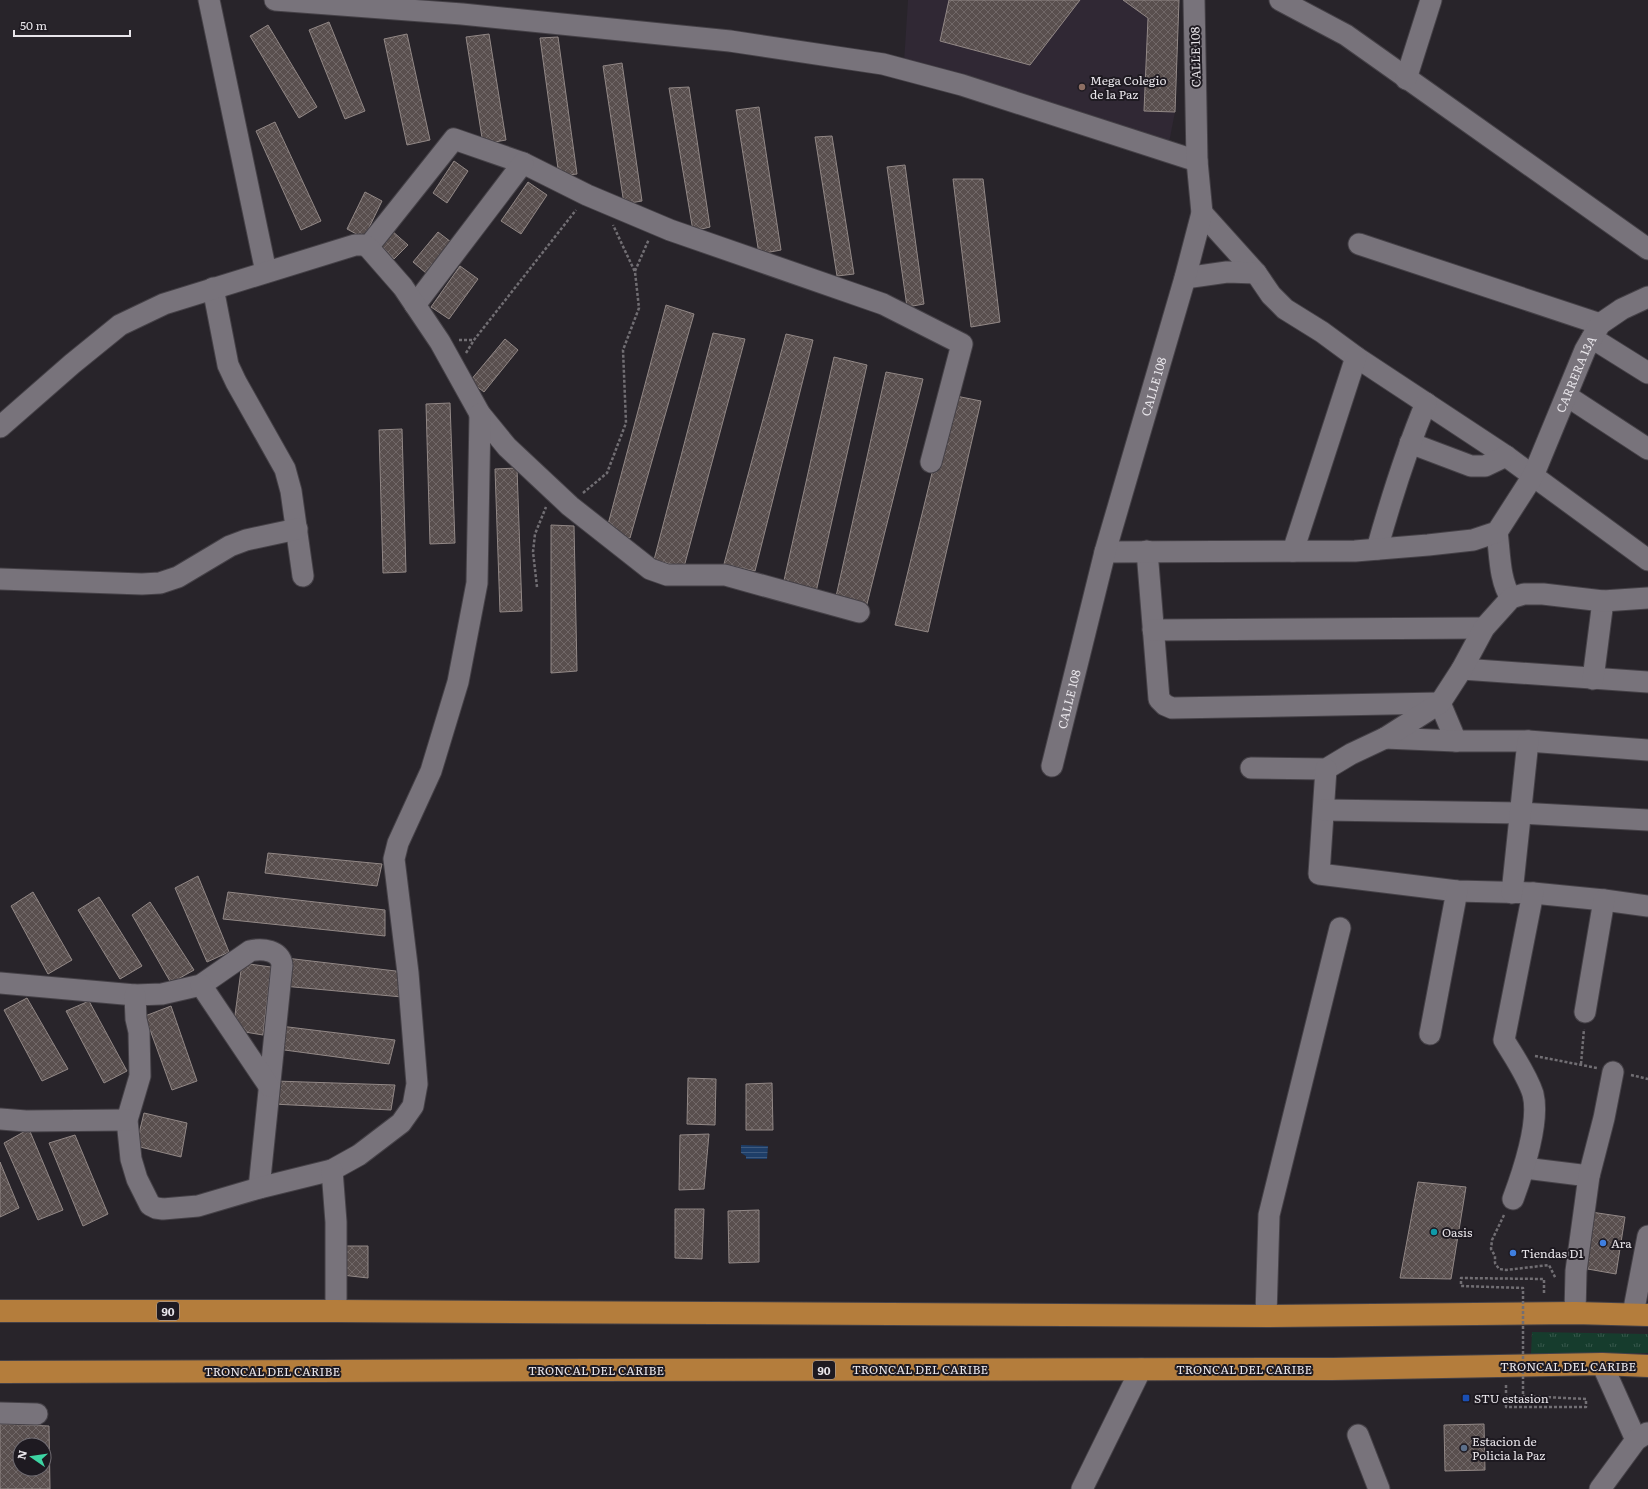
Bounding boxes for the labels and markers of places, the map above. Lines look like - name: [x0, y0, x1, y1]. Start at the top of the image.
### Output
- place label: Mega Colegio de la Paz: [1090, 71, 1167, 103]
- marker: Mega Colegio de la Paz: [1077, 82, 1087, 92]
- place label: Oasis: [1442, 1223, 1473, 1241]
- marker: Oasis: [1429, 1227, 1439, 1237]
- place label: Ara: [1611, 1234, 1632, 1252]
- marker: Ara: [1598, 1238, 1608, 1248]
- place label: Tiendas D1: [1521, 1244, 1583, 1262]
- marker: Tiendas D1: [1508, 1248, 1518, 1258]
- place label: STU estasion: [1474, 1389, 1549, 1407]
- marker: STU estasion: [1461, 1393, 1471, 1403]
- place label: Estacion de Policia la Paz: [1472, 1432, 1546, 1464]
- marker: Estacion de Policia la Paz: [1459, 1443, 1469, 1453]

